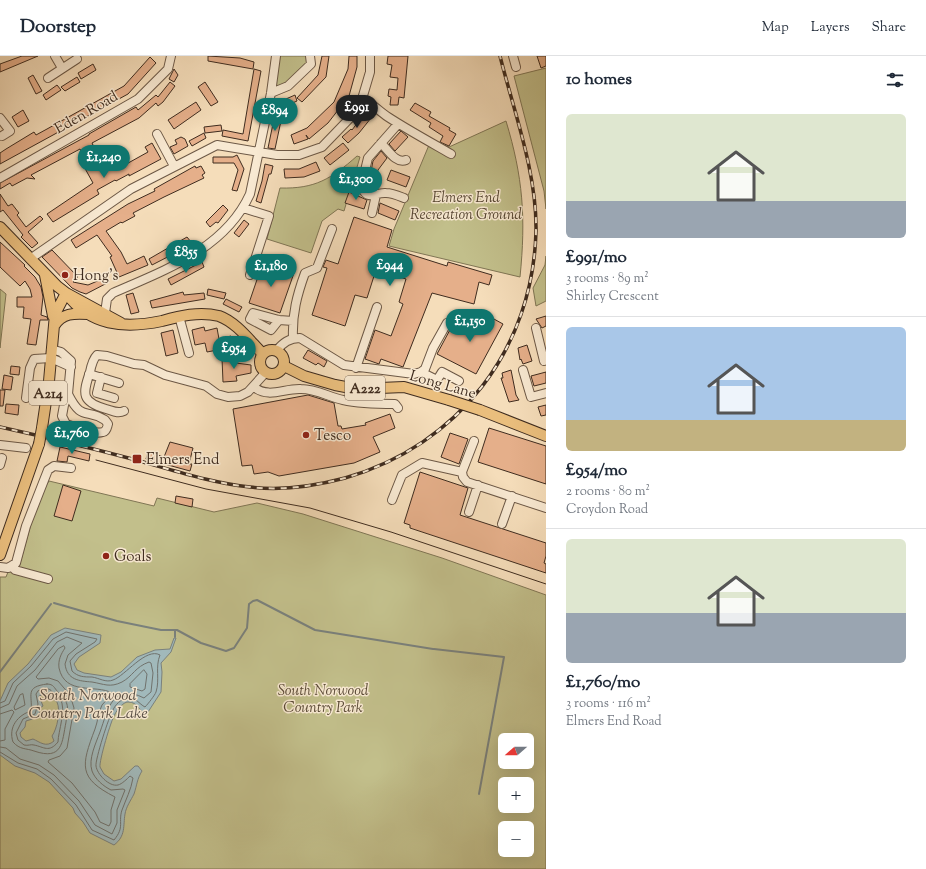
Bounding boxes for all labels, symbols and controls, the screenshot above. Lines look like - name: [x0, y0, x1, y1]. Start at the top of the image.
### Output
- text: Doorstep: [20, 14, 96, 41]
- text: Map: [762, 18, 789, 38]
- text: Layers: [811, 18, 849, 38]
- text: Share: [871, 18, 906, 38]
- text: 10 homes: [566, 68, 632, 92]
- icon: filters: [884, 69, 906, 91]
- street label: Eden Road: [51, 86, 123, 140]
- pin: £991: [333, 95, 381, 129]
- pin: £894: [251, 98, 299, 132]
- text: £991: [345, 99, 369, 117]
- text: £894: [262, 102, 288, 120]
- icon: home: [700, 140, 772, 212]
- pin: £1,240: [71, 145, 137, 179]
- text: £1,240: [87, 149, 121, 167]
- pin: £1,300: [323, 167, 389, 201]
- text: £1,300: [339, 171, 373, 189]
- park label: Elmers End Recreation Ground: [410, 188, 522, 226]
- pin: £855: [162, 240, 210, 274]
- text: £855: [175, 244, 197, 262]
- text: £991/mo: [566, 246, 627, 270]
- pin: £944: [366, 253, 414, 287]
- pin: £1,180: [238, 254, 304, 288]
- text: £944: [377, 257, 403, 275]
- text: £1,180: [255, 258, 287, 276]
- place label: Hong's: [73, 266, 119, 287]
- marker: Hong's: [60, 270, 70, 280]
- text: 3 rooms · 89 m²: [566, 270, 649, 288]
- text: Shirley Crescent: [566, 288, 659, 306]
- pin: £1,150: [437, 309, 503, 343]
- text: £1,150: [455, 313, 485, 331]
- pin: £954: [210, 336, 258, 370]
- text: £954: [222, 340, 246, 358]
- icon: home: [700, 353, 772, 425]
- street label: Long Lane: [407, 366, 478, 405]
- road number: A222: [345, 376, 385, 400]
- road number: A214: [29, 381, 67, 405]
- pin: £1,760: [39, 421, 105, 455]
- text: £1,760: [55, 425, 89, 443]
- place label: Tesco: [314, 426, 351, 447]
- marker: Tesco: [301, 430, 311, 440]
- place label: Elmers End: [146, 450, 220, 471]
- marker: Elmers End: [131, 453, 143, 465]
- text: £954/mo: [566, 459, 627, 483]
- text: 2 rooms · 80 m²: [566, 483, 650, 501]
- text: Croydon Road: [566, 501, 648, 519]
- place label: Goals: [114, 547, 152, 568]
- marker: Goals: [101, 551, 111, 561]
- icon: home: [700, 565, 772, 637]
- text: £1,760/mo: [566, 671, 640, 695]
- park label: South Norwood Country Park: [278, 681, 369, 719]
- water label: South Norwood Country Park Lake: [28, 685, 148, 726]
- text: 3 rooms · 116 m²: [566, 695, 651, 713]
- text: Elmers End Road: [566, 713, 662, 731]
- north arrow: [498, 733, 534, 769]
- map controls: [498, 733, 534, 857]
- button: +: [498, 777, 534, 813]
- button: −: [498, 821, 534, 857]

